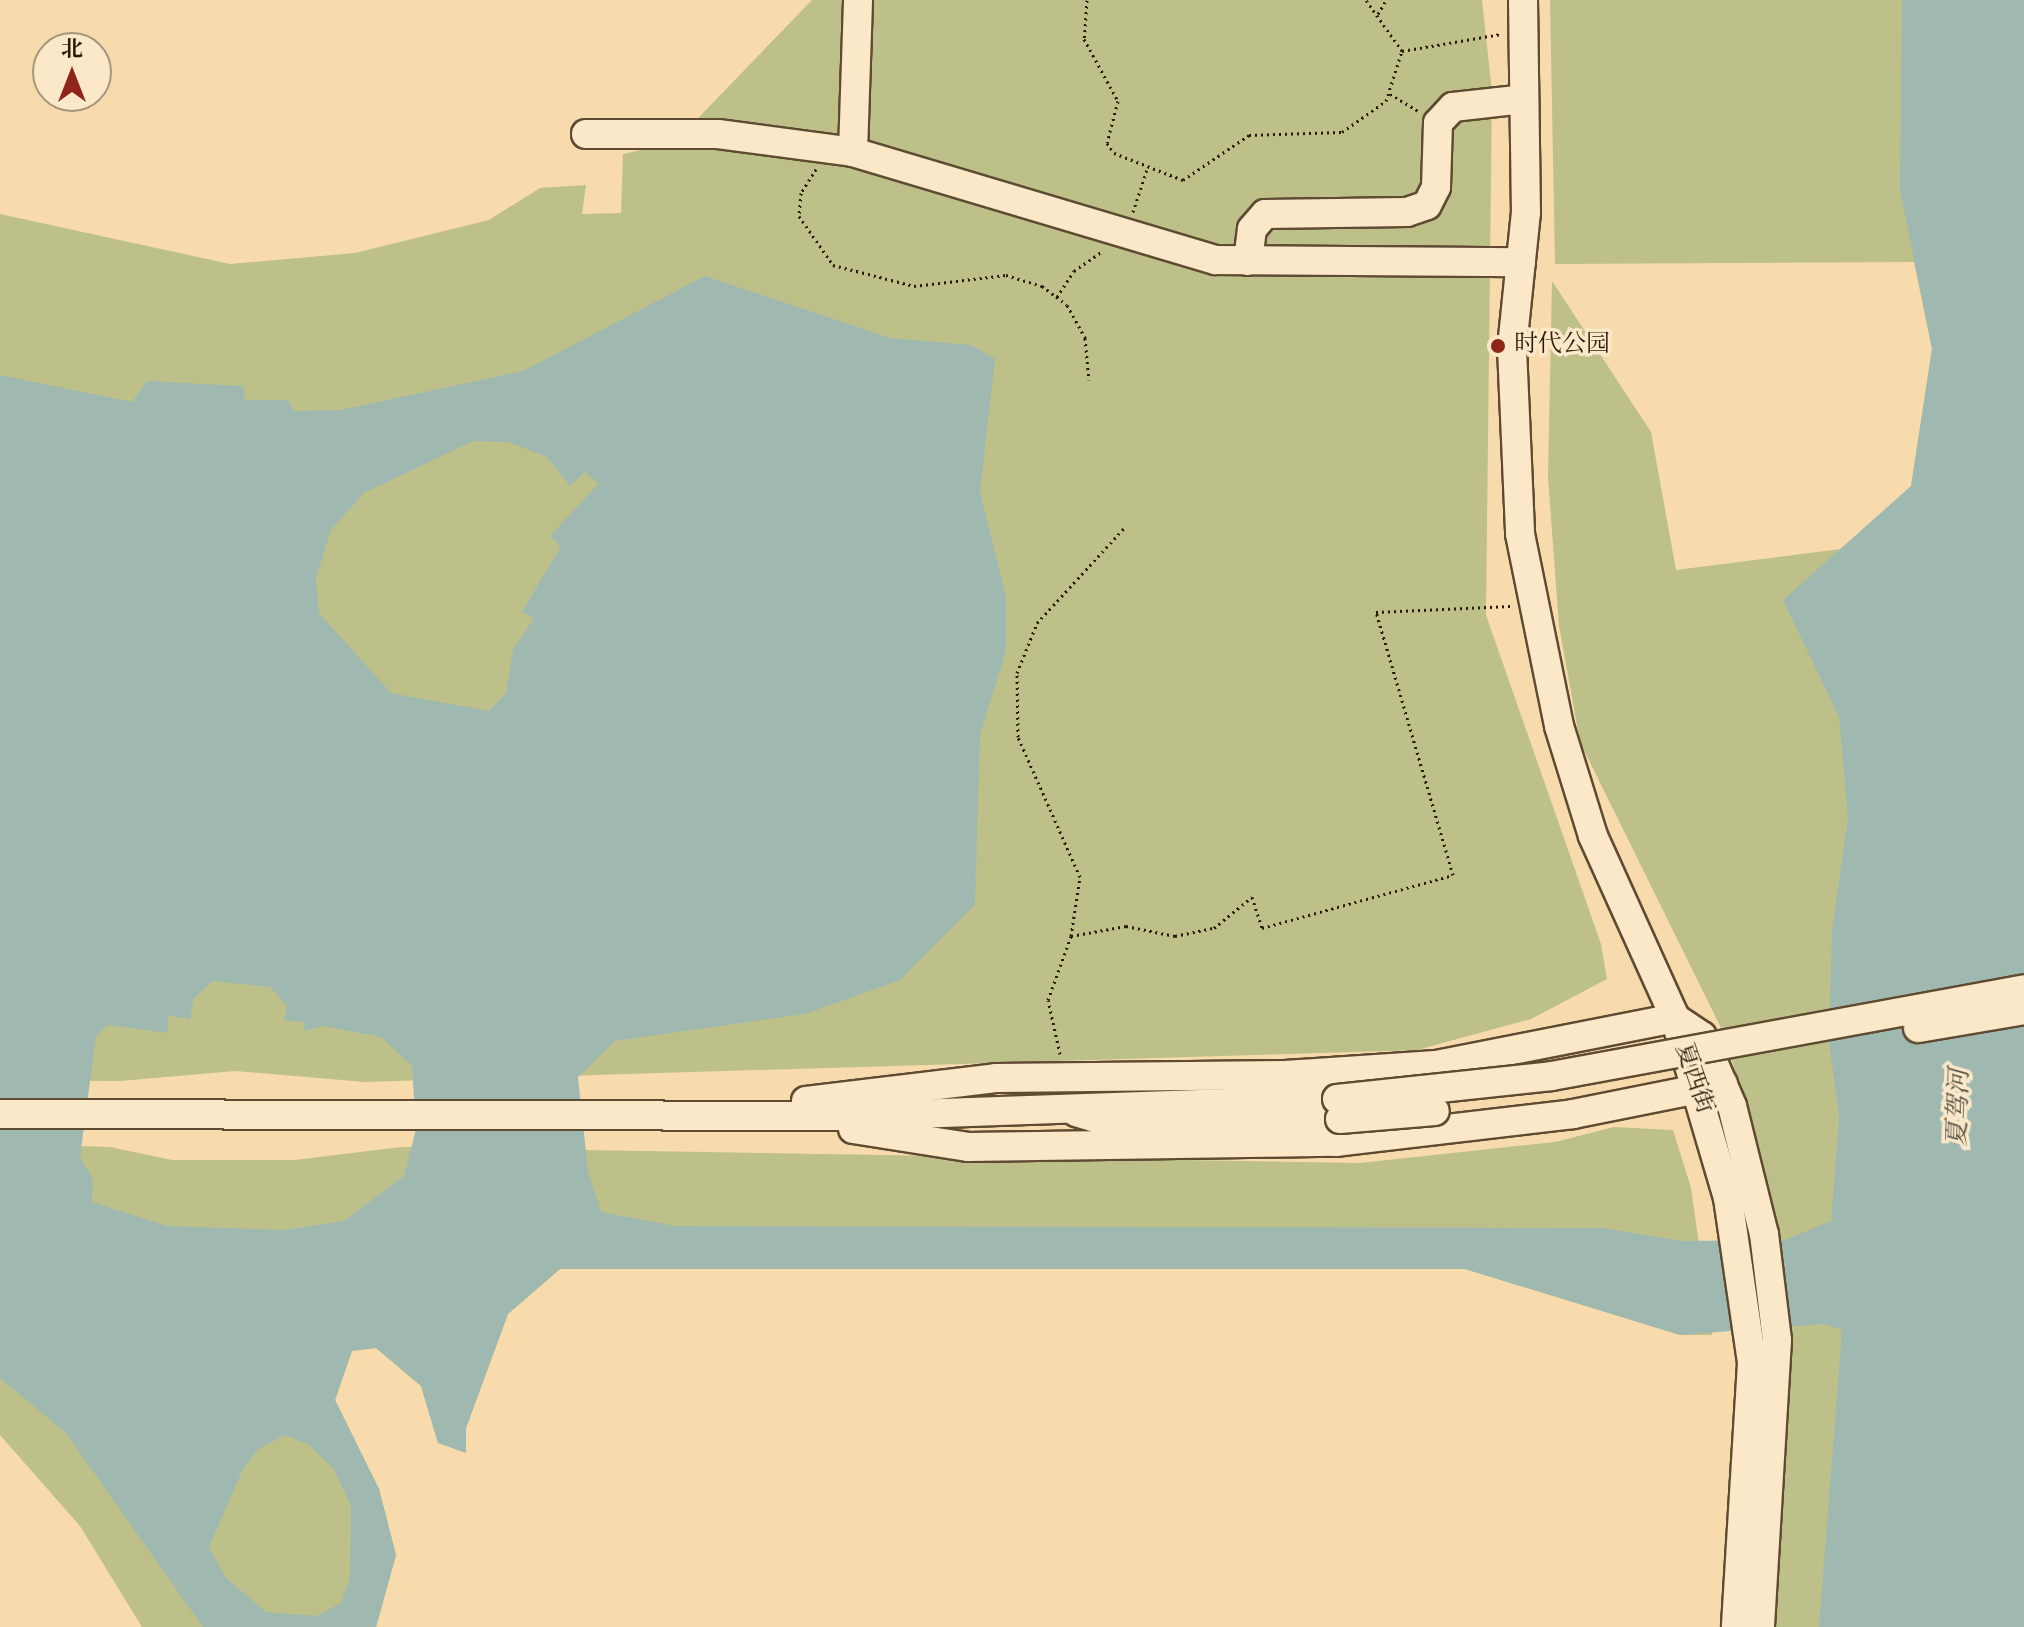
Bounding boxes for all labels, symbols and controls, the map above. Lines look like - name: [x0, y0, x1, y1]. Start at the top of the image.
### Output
- north arrow: [32, 32, 112, 112]
- text: 北: [61, 39, 83, 61]
- place label: 时代公园: [1514, 332, 1610, 360]
- marker: 时代公园: [1489, 337, 1507, 355]
- street label: 夏西街: [1668, 1040, 1718, 1118]
- water label: 夏驾河: [1943, 1068, 1977, 1148]

